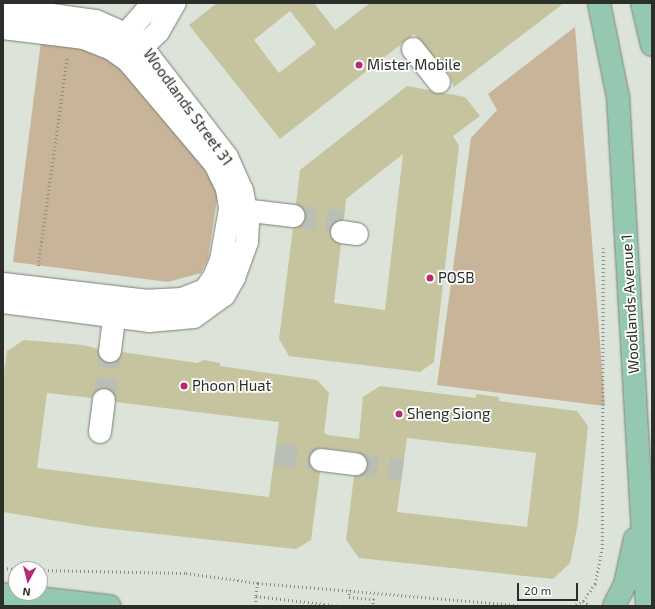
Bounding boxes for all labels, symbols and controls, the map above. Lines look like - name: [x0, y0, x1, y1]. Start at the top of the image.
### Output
- street label: Woodlands Street 31: [140, 45, 236, 169]
- place label: Mister Mobile: [367, 56, 461, 74]
- marker: Mister Mobile: [354, 60, 364, 70]
- street label: Woodlands Avenue 1: [617, 234, 643, 374]
- place label: POSB: [438, 269, 475, 287]
- marker: POSB: [425, 273, 435, 283]
- place label: Phoon Huat: [192, 377, 271, 395]
- marker: Phoon Huat: [179, 381, 189, 391]
- place label: Sheng Siong: [407, 405, 490, 423]
- marker: Sheng Siong: [394, 409, 404, 419]
- north arrow: [8, 561, 48, 601]
- scale bar: [519, 575, 580, 601]
- text: 20 m: [524, 583, 551, 597]
- text: N: [22, 585, 31, 599]

